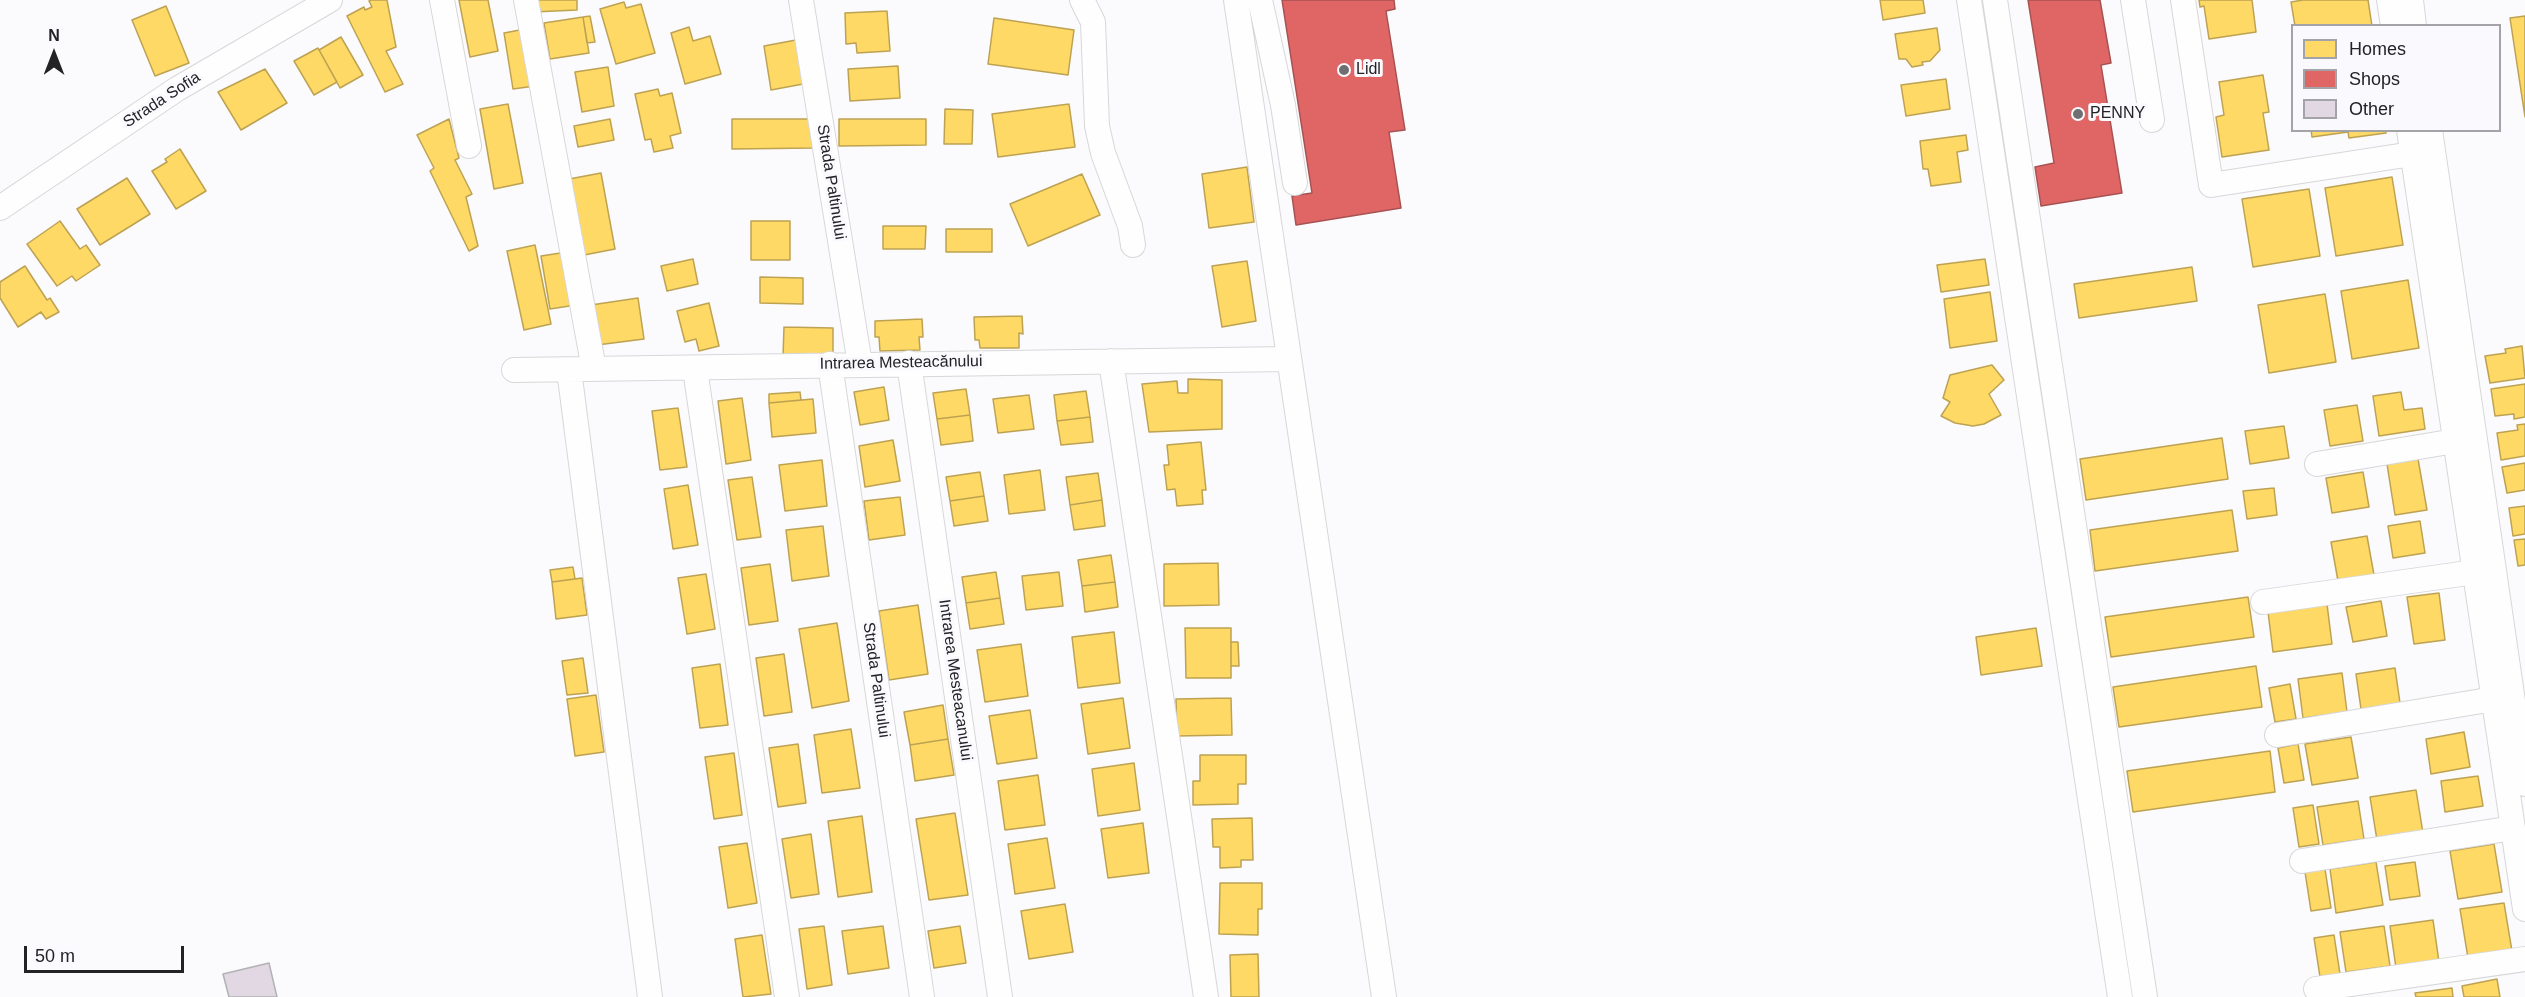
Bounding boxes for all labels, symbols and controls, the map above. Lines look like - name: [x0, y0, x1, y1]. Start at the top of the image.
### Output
- north arrow: [24, 24, 84, 84]
- legend: [2291, 24, 2501, 132]
- text: N: [48, 27, 60, 44]
- text: Homes: [2349, 39, 2406, 59]
- place label: Lidl: [1356, 60, 1381, 80]
- marker: Lidl: [1337, 63, 1351, 77]
- street label: Strada Sofia: [120, 68, 204, 132]
- text: Shops: [2349, 69, 2400, 89]
- text: Other: [2349, 99, 2394, 119]
- place label: PENNY: [2090, 104, 2145, 124]
- marker: PENNY: [2071, 107, 2085, 121]
- street label: Strada Paltinului: [812, 123, 850, 241]
- street label: Intrarea Mesteacănului: [819, 352, 983, 374]
- street label: Intrarea Mesteacanului: [934, 598, 976, 762]
- street label: Strada Paltinului: [858, 621, 894, 739]
- scale bar: [27, 934, 188, 972]
- text: 50 m: [35, 946, 75, 966]

